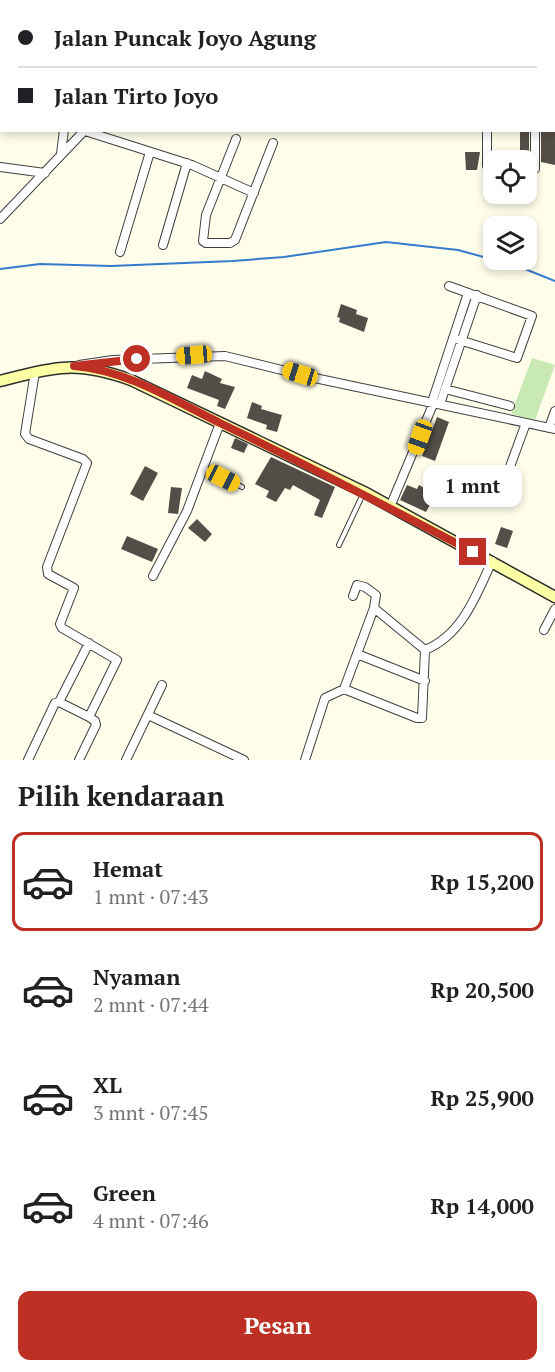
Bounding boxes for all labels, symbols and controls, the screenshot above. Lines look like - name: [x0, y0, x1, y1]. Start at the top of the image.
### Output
- text: Jalan Puncak Joyo Agung: [54, 23, 316, 52]
- text: Jalan Tirto Joyo: [54, 81, 218, 110]
- map controls: [483, 150, 537, 270]
- button: locate: [483, 150, 537, 204]
- button: layers: [483, 216, 537, 270]
- car: [175, 344, 213, 366]
- route start: [123, 345, 150, 372]
- car: [280, 360, 320, 388]
- car: [405, 417, 435, 457]
- car: [203, 462, 243, 494]
- callout: 1 mnt: [424, 465, 522, 507]
- text: 1 mnt: [444, 472, 501, 499]
- route end: [459, 538, 486, 565]
- text: Pilih kendaraan: [18, 778, 224, 814]
- text: Hemat: [93, 854, 163, 883]
- icon: car: [21, 855, 75, 909]
- text: Rp 15,200: [430, 867, 534, 896]
- text: 1 mnt · 07:43: [93, 883, 209, 910]
- text: Nyaman: [93, 962, 180, 991]
- icon: car: [21, 963, 75, 1017]
- text: Rp 20,500: [430, 975, 534, 1004]
- text: 2 mnt · 07:44: [93, 991, 209, 1018]
- text: XL: [93, 1070, 122, 1099]
- icon: car: [21, 1071, 75, 1125]
- text: Rp 25,900: [430, 1083, 534, 1112]
- text: 3 mnt · 07:45: [93, 1099, 209, 1126]
- text: Green: [93, 1178, 156, 1207]
- icon: car: [21, 1179, 75, 1233]
- text: Rp 14,000: [430, 1191, 534, 1220]
- text: 4 mnt · 07:46: [93, 1207, 209, 1234]
- button: Pesan: [18, 1291, 537, 1360]

